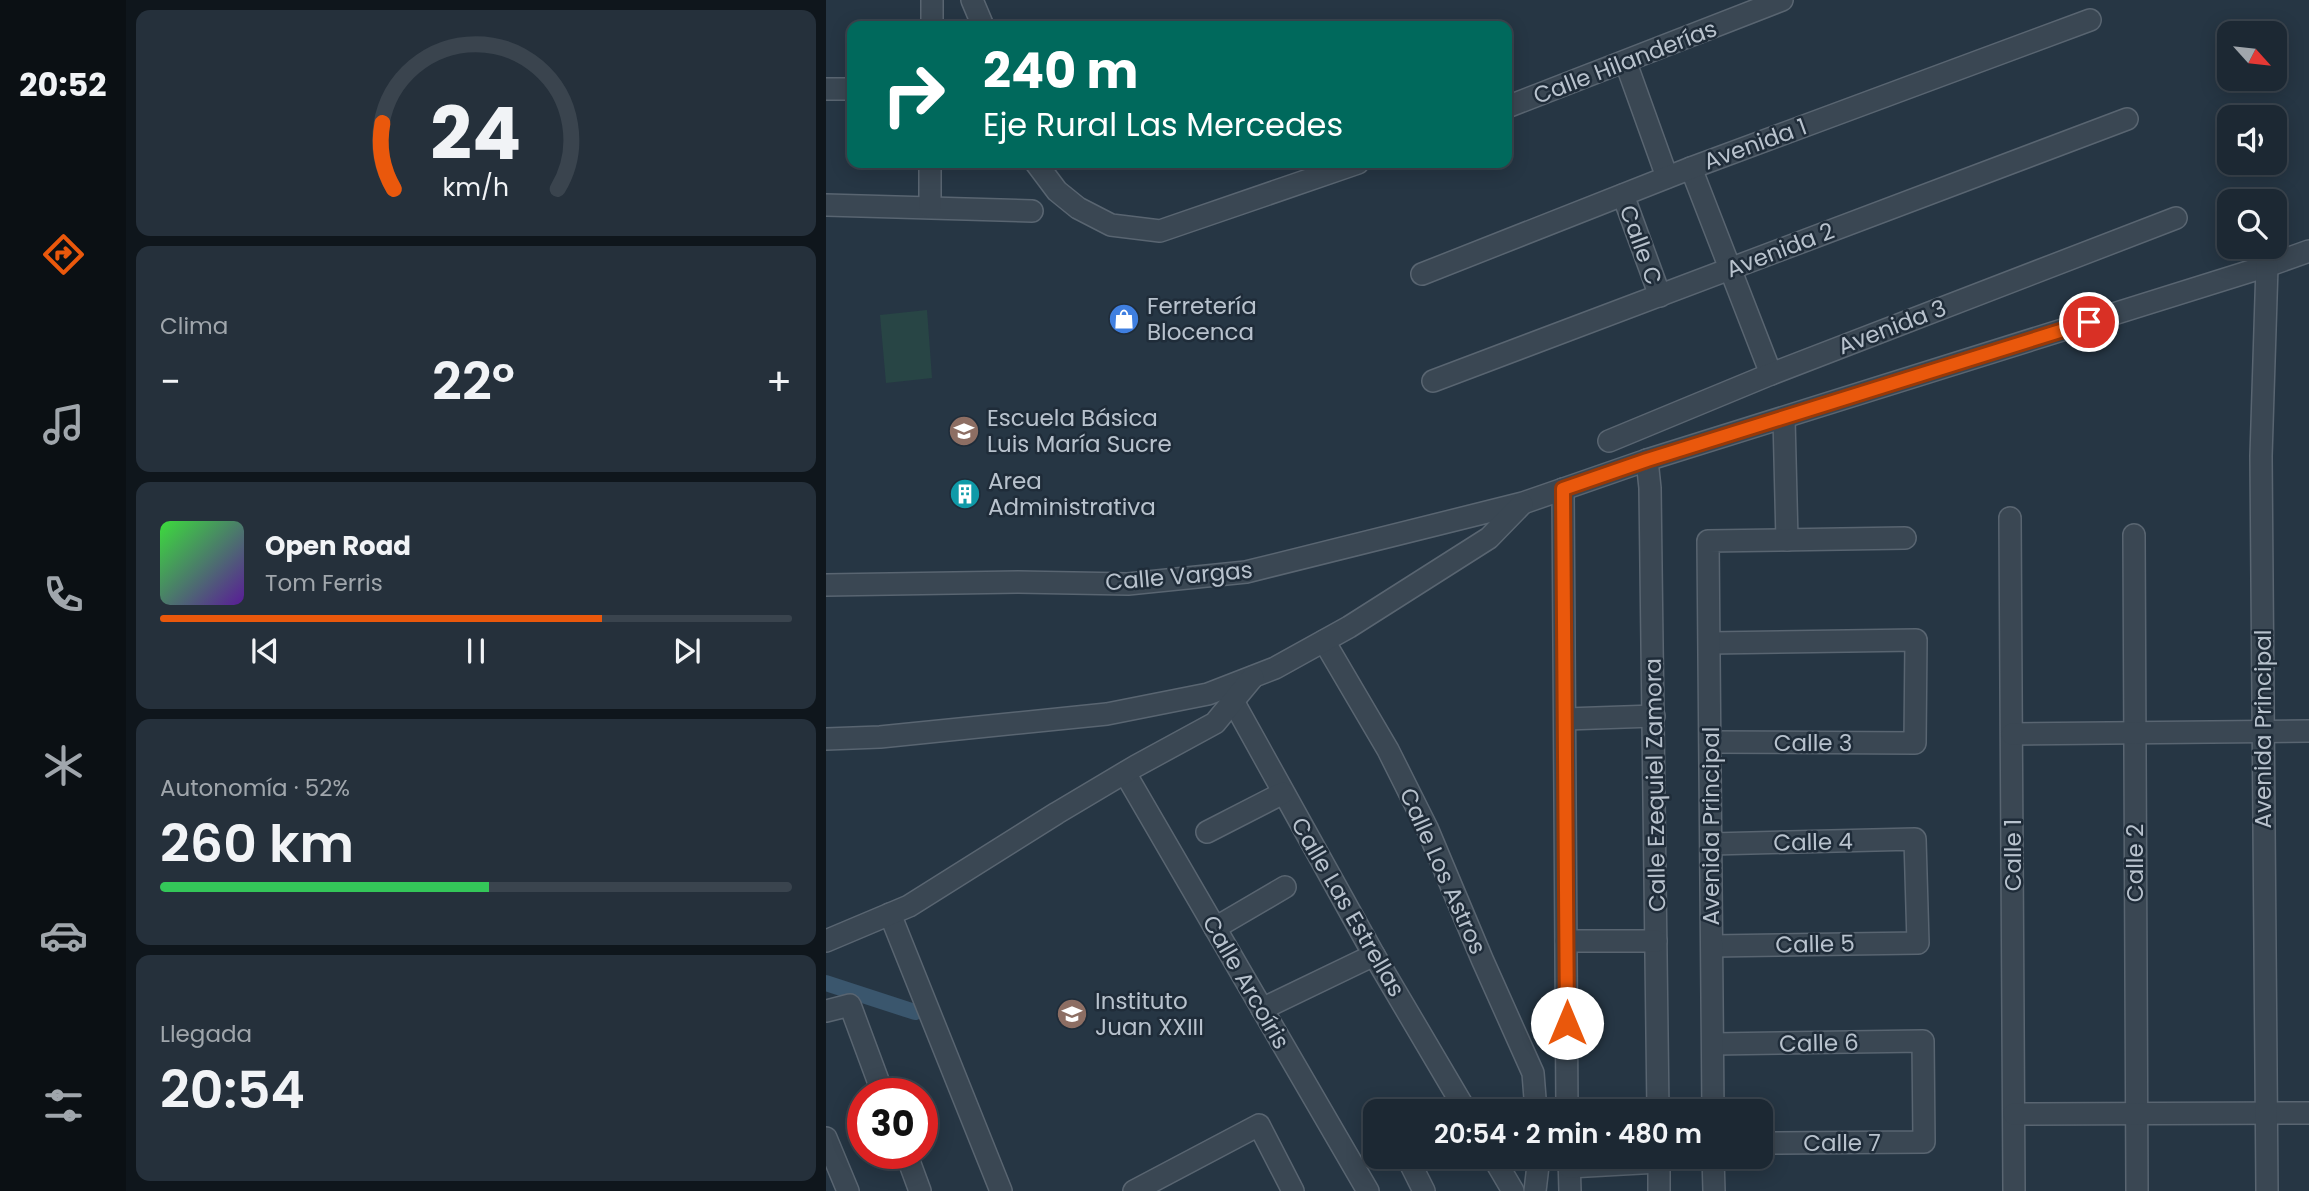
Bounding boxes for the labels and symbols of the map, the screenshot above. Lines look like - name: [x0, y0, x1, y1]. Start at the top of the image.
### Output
- street label: Calle Hilanderías: [1529, 12, 1721, 112]
- north arrow: [2217, 21, 2287, 91]
- street label: Avenida 1: [1699, 111, 1811, 177]
- street label: Calle C: [1612, 201, 1670, 289]
- street label: Avenida 2: [1721, 215, 1839, 285]
- place label: Ferretería Blocenca: [1147, 290, 1257, 348]
- street label: Avenida 3: [1833, 292, 1951, 362]
- pin: [2059, 292, 2119, 352]
- shop icon: Ferretería Blocenca: [1107, 302, 1141, 336]
- place label: Escuela Básica Luis María Sucre: [987, 402, 1172, 460]
- school or university icon: Escuela Básica Luis María Sucre: [947, 414, 981, 448]
- place label: Area Administrativa: [988, 465, 1156, 523]
- building icon: Area Administrativa: [948, 477, 982, 511]
- street label: Calle Vargas: [1104, 554, 1254, 598]
- street label: Avenida Principal: [2247, 630, 2279, 828]
- street label: Calle Ezequiel Zamora: [1637, 658, 1673, 912]
- street label: Avenida Principal: [1695, 727, 1727, 925]
- street label: Calle 3: [1774, 727, 1852, 759]
- street label: Calle Los Astros: [1392, 783, 1494, 959]
- street label: Calle Las Estrellas: [1284, 811, 1412, 1003]
- street label: Calle 1: [1997, 819, 2029, 891]
- street label: Calle 2: [2119, 824, 2151, 902]
- street label: Calle 4: [1773, 825, 1853, 859]
- street label: Calle Arcoíris: [1195, 909, 1297, 1055]
- street label: Calle 5: [1775, 927, 1855, 961]
- place label: Instituto Juan XXIII: [1095, 985, 1204, 1043]
- position arrow: [1530, 986, 1604, 1060]
- school or university icon: Instituto Juan XXIII: [1055, 997, 1089, 1031]
- street label: Calle 6: [1779, 1026, 1859, 1060]
- speed limit sign: 30: [847, 1078, 938, 1169]
- street label: Calle 7: [1803, 1127, 1881, 1159]

